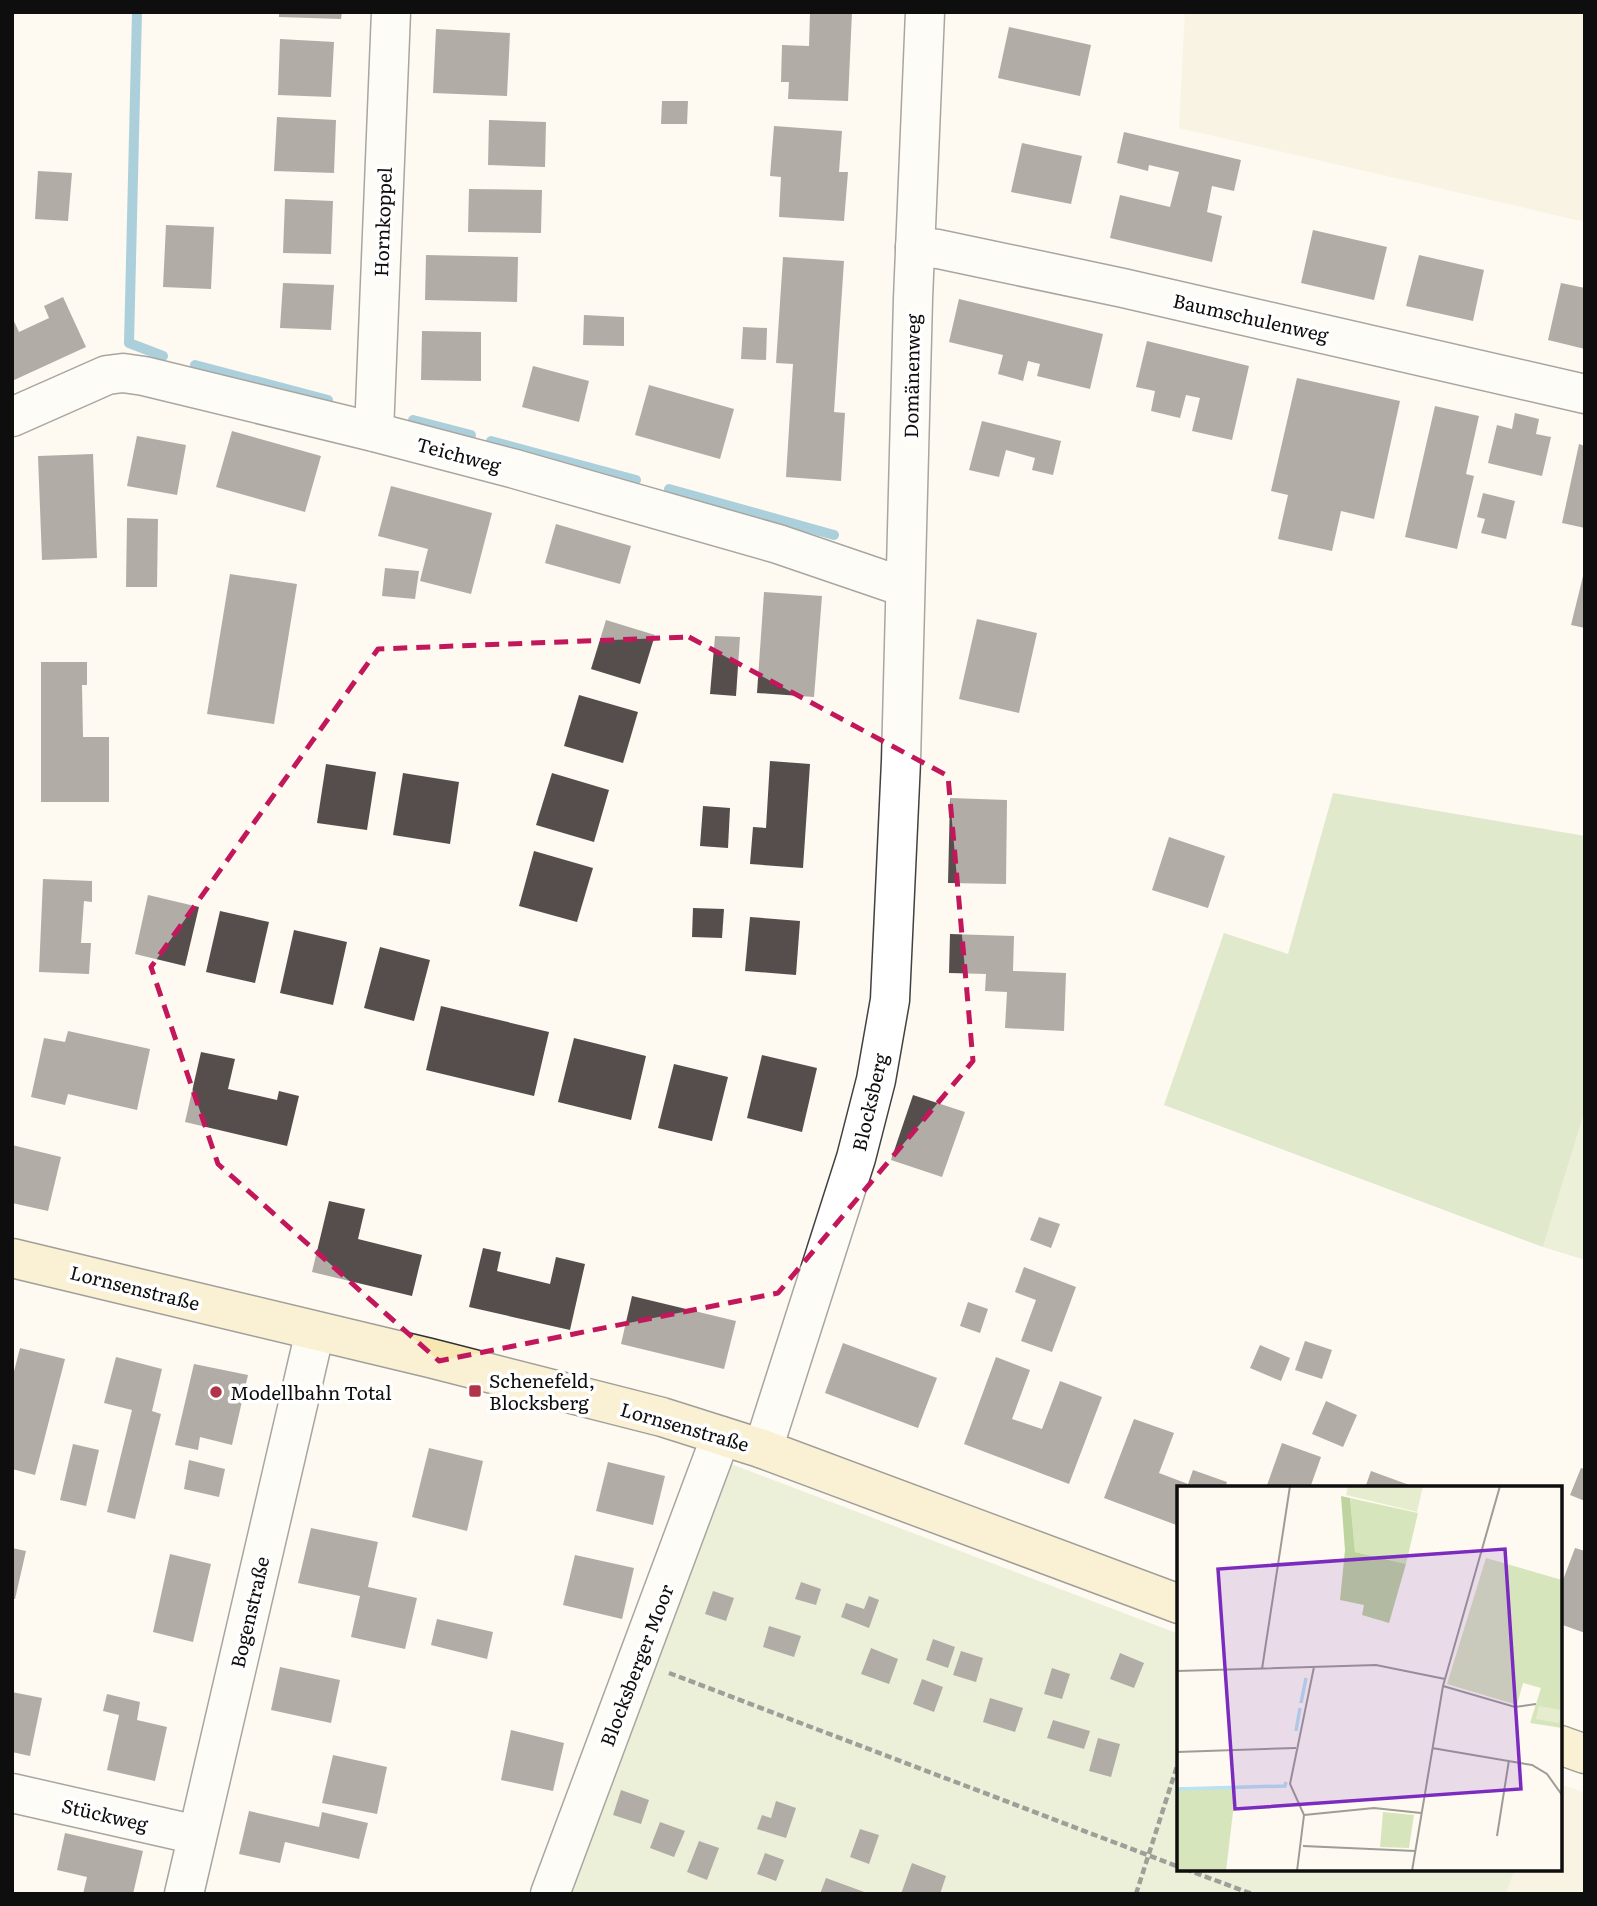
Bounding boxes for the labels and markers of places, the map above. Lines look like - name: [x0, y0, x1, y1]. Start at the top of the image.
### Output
- place label: Schenefeld, Blocksberg: [489, 1366, 595, 1416]
- place label: Modellbahn Total: [230, 1378, 392, 1406]
- marker: Schenefeld, Blocksberg: [467, 1383, 483, 1399]
- marker: Modellbahn Total: [208, 1384, 224, 1400]

